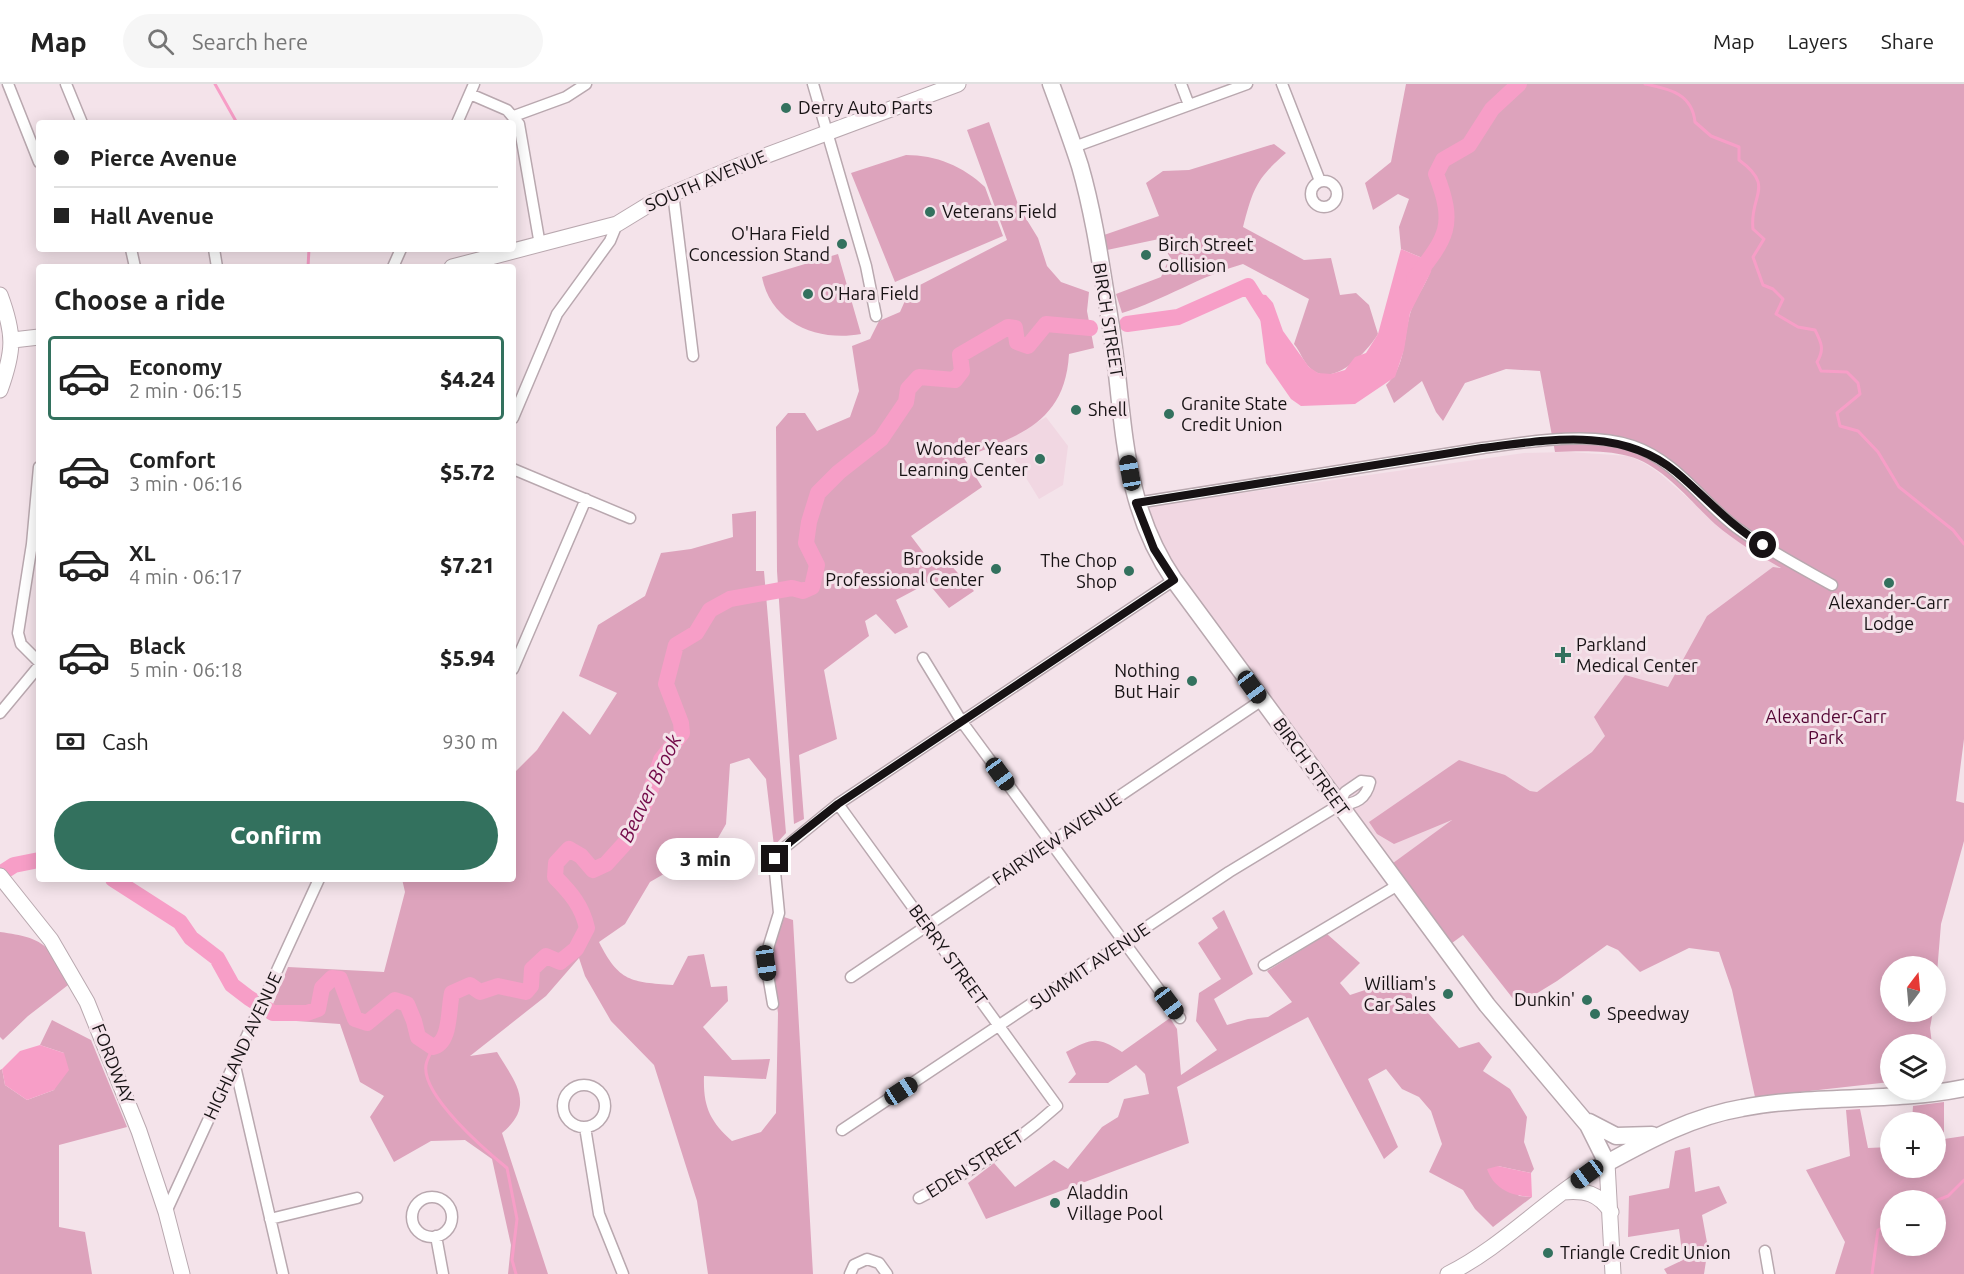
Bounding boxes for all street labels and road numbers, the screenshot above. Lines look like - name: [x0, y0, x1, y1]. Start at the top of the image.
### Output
- street label: SOUTH AVENUE: [642, 145, 769, 215]
- street label: BIRCH STREET: [1090, 261, 1128, 379]
- street label: BIRCH STREET: [1270, 714, 1354, 819]
- street label: FAIRVIEW AVENUE: [988, 788, 1125, 889]
- street label: BERRY STREET: [906, 900, 992, 1009]
- street label: SUMMIT AVENUE: [1026, 918, 1153, 1012]
- street label: HIGHLAND AVENUE: [199, 969, 285, 1122]
- street label: FORDWAY: [89, 1021, 139, 1107]
- street label: EDEN STREET: [922, 1125, 1027, 1201]

